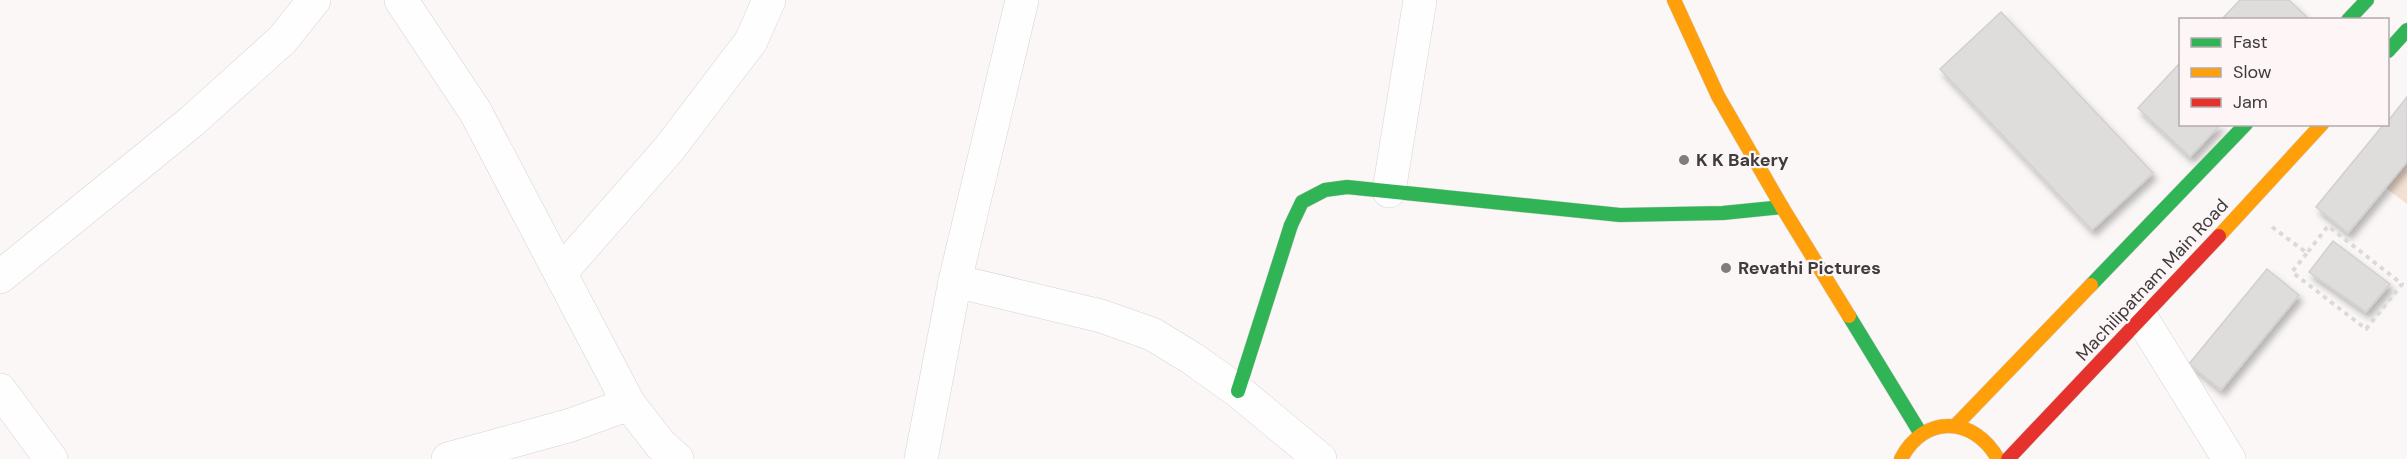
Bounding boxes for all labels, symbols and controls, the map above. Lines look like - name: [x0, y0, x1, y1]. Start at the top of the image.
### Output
- legend: [2179, 18, 2389, 126]
- text: Fast: [2233, 30, 2268, 54]
- text: Slow: [2233, 60, 2272, 84]
- text: Jam: [2233, 90, 2268, 114]
- place label: K K Bakery: [1696, 148, 1789, 172]
- marker: K K Bakery: [1677, 153, 1691, 167]
- street label: Machilipatnam Main Road: [2070, 194, 2234, 366]
- place label: Revathi Pictures: [1738, 256, 1881, 280]
- marker: Revathi Pictures: [1719, 261, 1733, 275]

